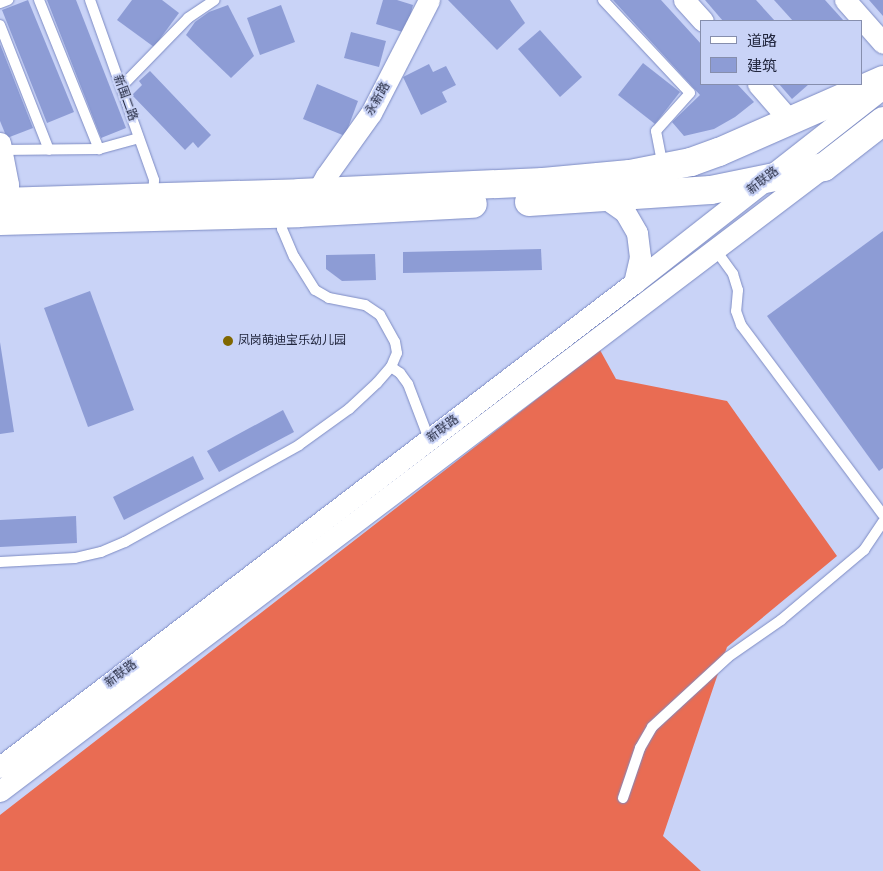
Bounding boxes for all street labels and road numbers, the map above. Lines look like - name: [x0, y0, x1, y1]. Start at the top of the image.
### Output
- street label: 新围二路: [110, 73, 140, 123]
- street label: 永新路: [363, 80, 393, 118]
- street label: 新联路: [744, 164, 782, 198]
- street label: 新联路: [424, 412, 462, 446]
- street label: 新联路: [102, 657, 140, 691]

